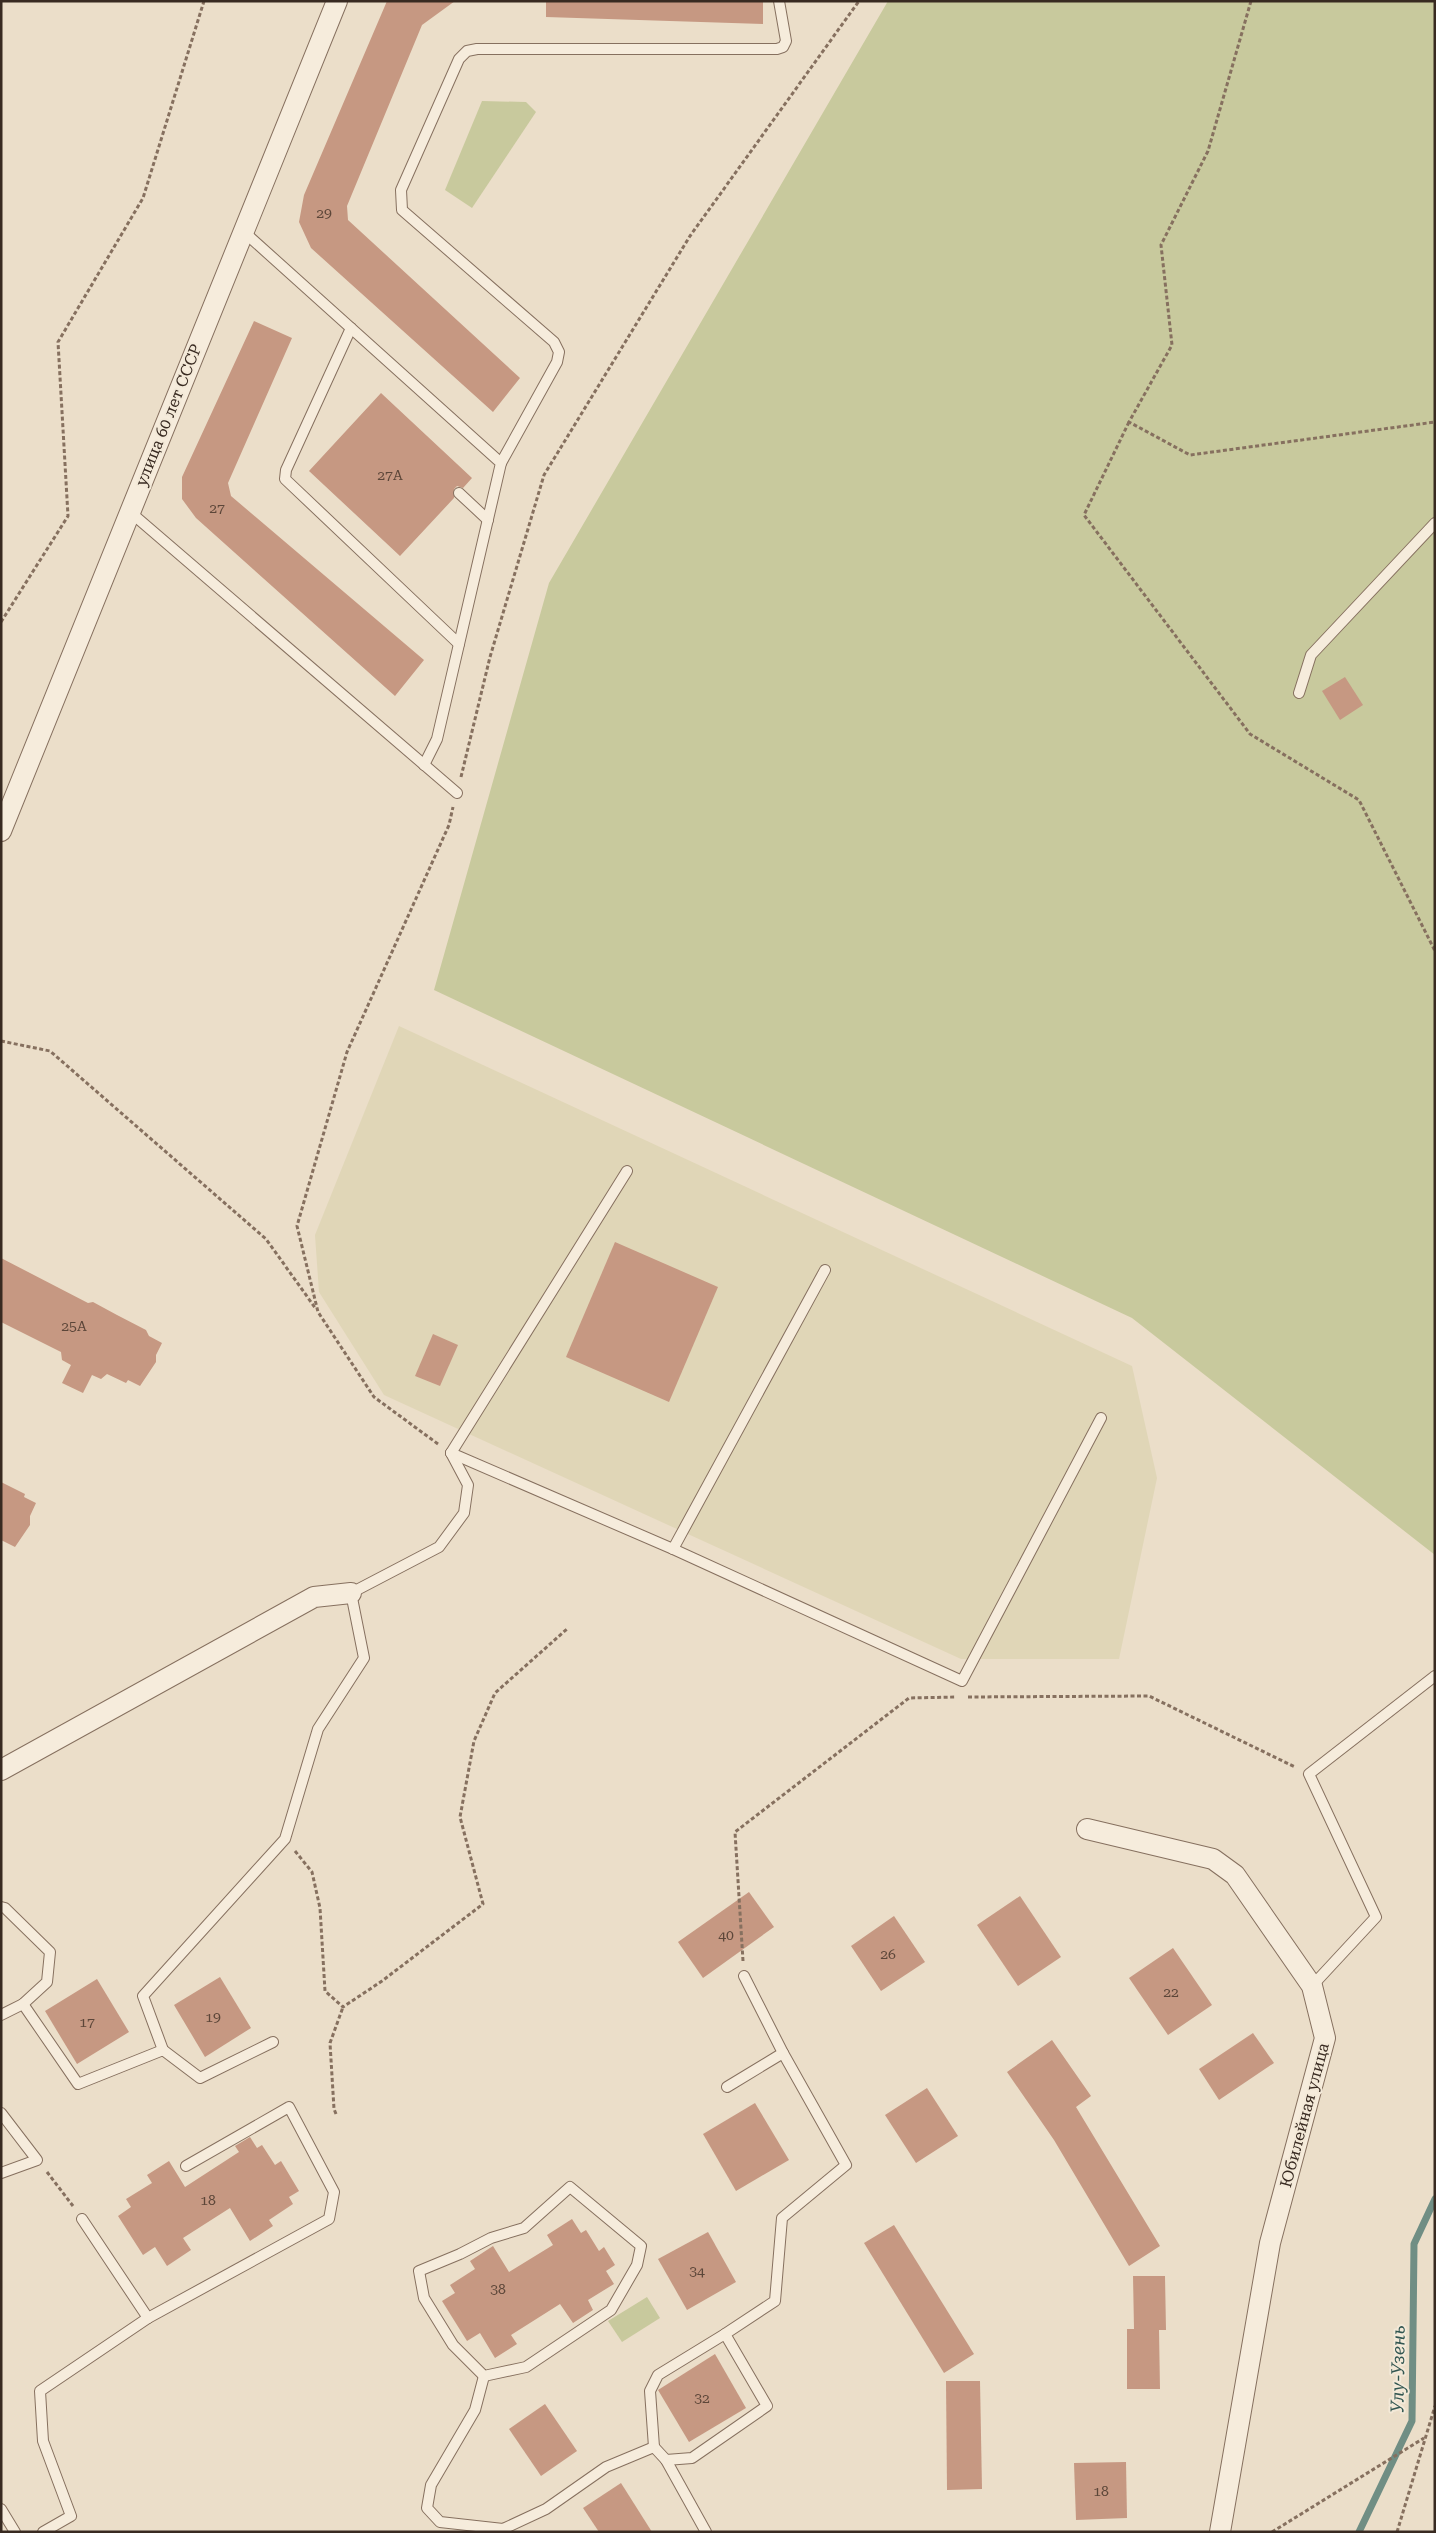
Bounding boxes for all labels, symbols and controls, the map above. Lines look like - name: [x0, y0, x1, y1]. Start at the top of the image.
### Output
- house number: 29: [316, 205, 332, 221]
- street label: улица 60 лет СССР: [131, 341, 206, 489]
- house number: 27А: [377, 467, 403, 483]
- house number: 27: [209, 500, 225, 516]
- house number: 25А: [61, 1318, 87, 1334]
- house number: 40: [718, 1927, 734, 1943]
- house number: 26: [880, 1946, 896, 1962]
- house number: 22: [1163, 1984, 1179, 2000]
- house number: 19: [205, 2009, 221, 2025]
- house number: 17: [79, 2014, 95, 2030]
- street label: Юбилейная улица: [1276, 2040, 1333, 2190]
- house number: 18: [200, 2192, 216, 2208]
- house number: 34: [689, 2263, 705, 2279]
- house number: 38: [490, 2281, 506, 2297]
- water label: Улу-Узень: [1386, 2325, 1409, 2413]
- house number: 32: [694, 2390, 710, 2406]
- house number: 18: [1093, 2483, 1109, 2499]

